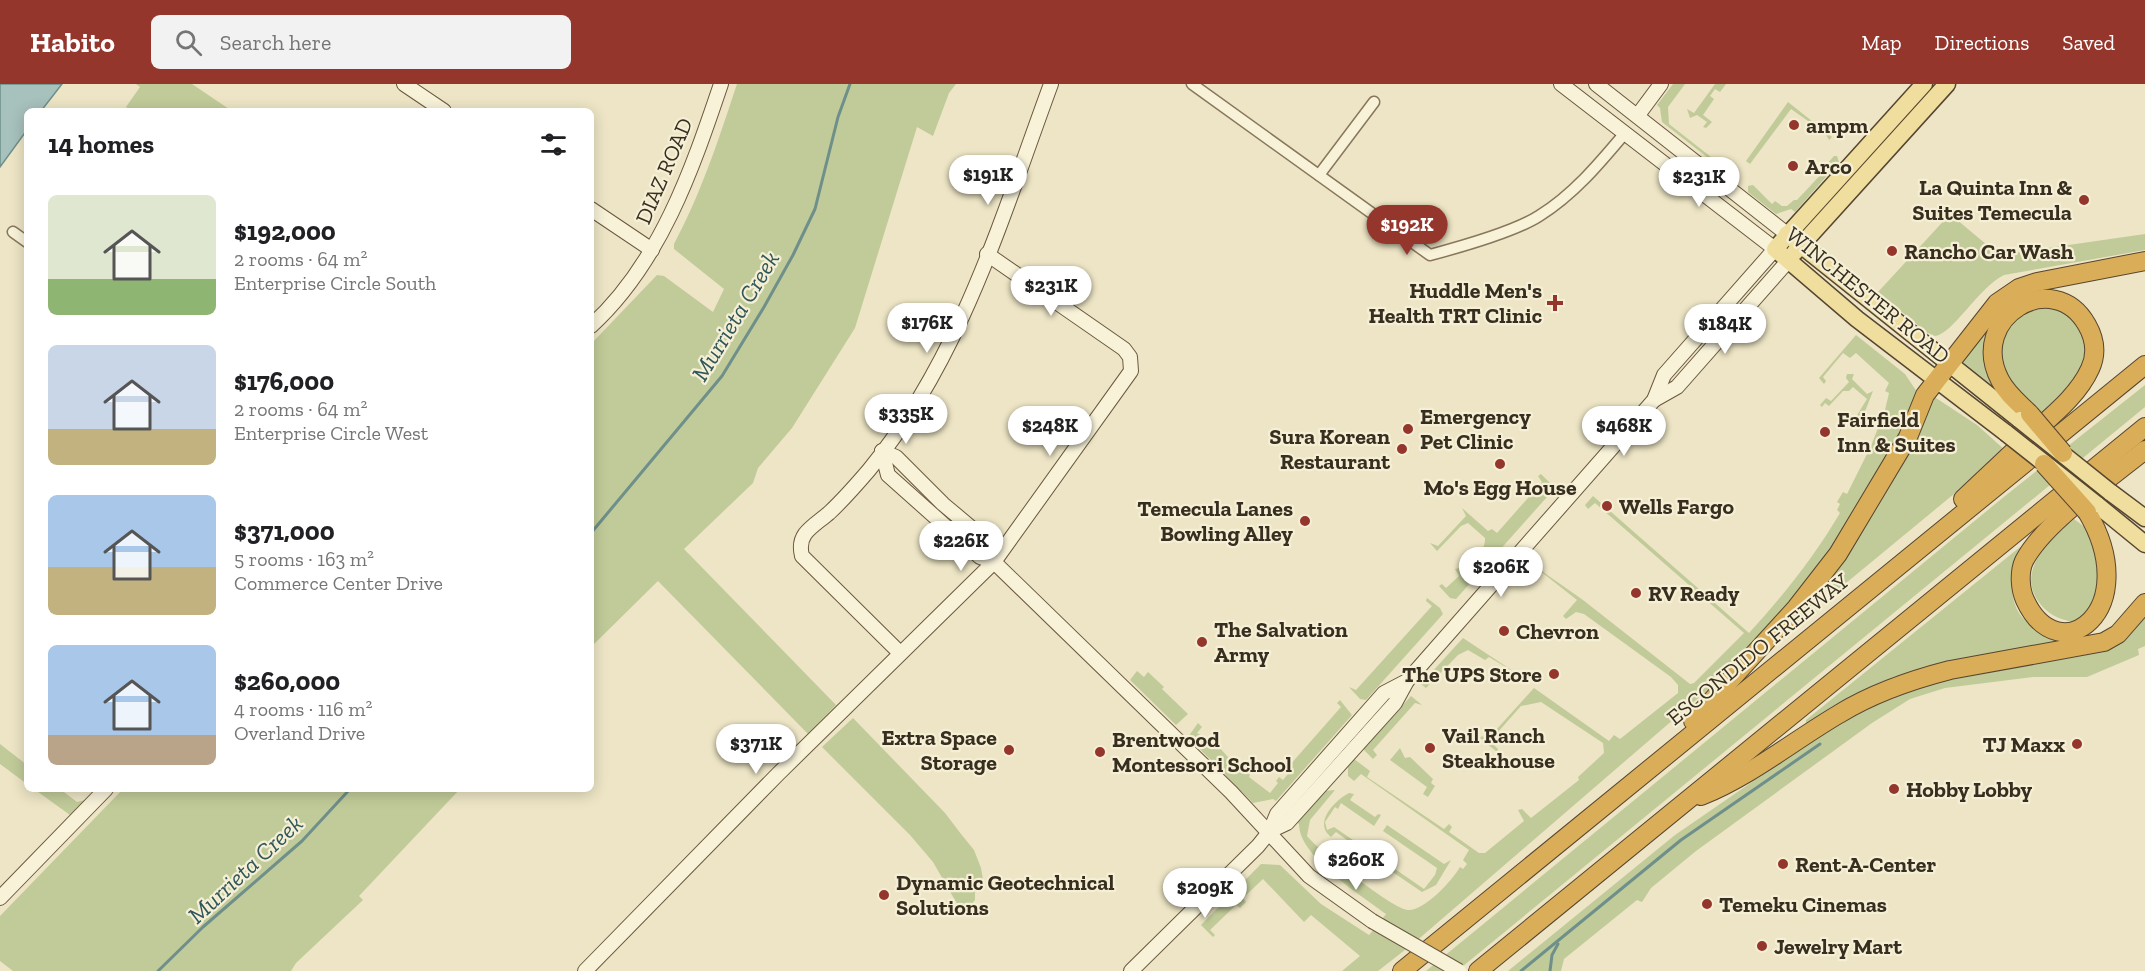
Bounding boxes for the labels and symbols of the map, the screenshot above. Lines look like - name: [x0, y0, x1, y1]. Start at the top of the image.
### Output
- place label: ampm: [1806, 112, 1869, 139]
- street label: DIAZ ROAD: [630, 114, 698, 228]
- marker: ampm: [1787, 118, 1801, 132]
- place label: Arco: [1805, 153, 1852, 180]
- pin: $191K: [946, 155, 1030, 206]
- pin: $231K: [1657, 157, 1741, 208]
- marker: Arco: [1786, 159, 1800, 173]
- place label: La Quinta Inn & Suites Temecula: [1912, 174, 2073, 226]
- marker: La Quinta Inn & Suites Temecula: [2077, 193, 2091, 207]
- pin: $192K: [1365, 205, 1449, 256]
- street label: WINCHESTER ROAD: [1781, 221, 1955, 369]
- place label: Rancho Car Wash: [1904, 238, 2074, 265]
- marker: Rancho Car Wash: [1885, 244, 1899, 258]
- water label: Murrieta Creek: [685, 246, 785, 386]
- pin: $231K: [1009, 266, 1093, 317]
- place label: Huddle Men's Health TRT Clinic: [1368, 277, 1543, 329]
- marker: Huddle Men's Health TRT Clinic: [1546, 294, 1564, 312]
- pin: $176K: [885, 303, 969, 354]
- pin: $184K: [1683, 304, 1767, 355]
- pin: $335K: [864, 394, 948, 445]
- place label: Emergency Pet Clinic: [1420, 403, 1531, 455]
- pin: $248K: [1008, 406, 1092, 457]
- pin: $468K: [1582, 406, 1666, 457]
- place label: Fairfield Inn & Suites: [1837, 406, 1956, 458]
- marker: Emergency Pet Clinic: [1401, 422, 1415, 436]
- place label: Sura Korean Restaurant: [1269, 423, 1390, 475]
- marker: Fairfield Inn & Suites: [1818, 425, 1832, 439]
- marker: Sura Korean Restaurant: [1395, 442, 1409, 456]
- marker: Mo's Egg House: [1493, 457, 1507, 471]
- place label: Mo's Egg House: [1423, 474, 1577, 501]
- place label: Wells Fargo: [1619, 493, 1734, 520]
- place label: Temecula Lanes Bowling Alley: [1137, 495, 1293, 547]
- marker: Wells Fargo: [1600, 499, 1614, 513]
- marker: Temecula Lanes Bowling Alley: [1298, 514, 1312, 528]
- pin: $226K: [919, 521, 1003, 572]
- pin: $206K: [1459, 547, 1543, 598]
- street label: ESCONDIDO FREEWAY: [1661, 567, 1855, 731]
- place label: RV Ready: [1648, 580, 1740, 607]
- marker: RV Ready: [1629, 586, 1643, 600]
- place label: The Salvation Army: [1214, 616, 1348, 668]
- place label: Chevron: [1516, 618, 1599, 645]
- marker: Chevron: [1497, 624, 1511, 638]
- marker: The Salvation Army: [1195, 635, 1209, 649]
- place label: The UPS Store: [1402, 661, 1542, 688]
- marker: The UPS Store: [1547, 667, 1561, 681]
- place label: Vail Ranch Steakhouse: [1442, 722, 1555, 774]
- pin: $371K: [714, 724, 798, 775]
- place label: Extra Space Storage: [881, 724, 997, 776]
- place label: Brentwood Montessori School: [1112, 726, 1292, 778]
- place label: TJ Maxx: [1982, 731, 2065, 758]
- marker: TJ Maxx: [2070, 737, 2084, 751]
- marker: Vail Ranch Steakhouse: [1423, 741, 1437, 755]
- marker: Extra Space Storage: [1002, 743, 1016, 757]
- marker: Brentwood Montessori School: [1093, 745, 1107, 759]
- place label: Hobby Lobby: [1906, 776, 2033, 803]
- marker: Hobby Lobby: [1887, 782, 1901, 796]
- water label: Murrieta Creek: [182, 808, 309, 929]
- pin: $260K: [1314, 840, 1398, 891]
- place label: Rent-A-Center: [1795, 851, 1936, 878]
- marker: Rent-A-Center: [1776, 857, 1790, 871]
- pin: $209K: [1163, 868, 1247, 919]
- place label: Dynamic Geotechnical Solutions: [896, 869, 1115, 921]
- marker: Dynamic Geotechnical Solutions: [877, 888, 891, 902]
- place label: Temeku Cinemas: [1719, 891, 1887, 918]
- marker: Temeku Cinemas: [1700, 897, 1714, 911]
- place label: Jewelry Mart: [1774, 933, 1902, 960]
- marker: Jewelry Mart: [1755, 939, 1769, 953]

